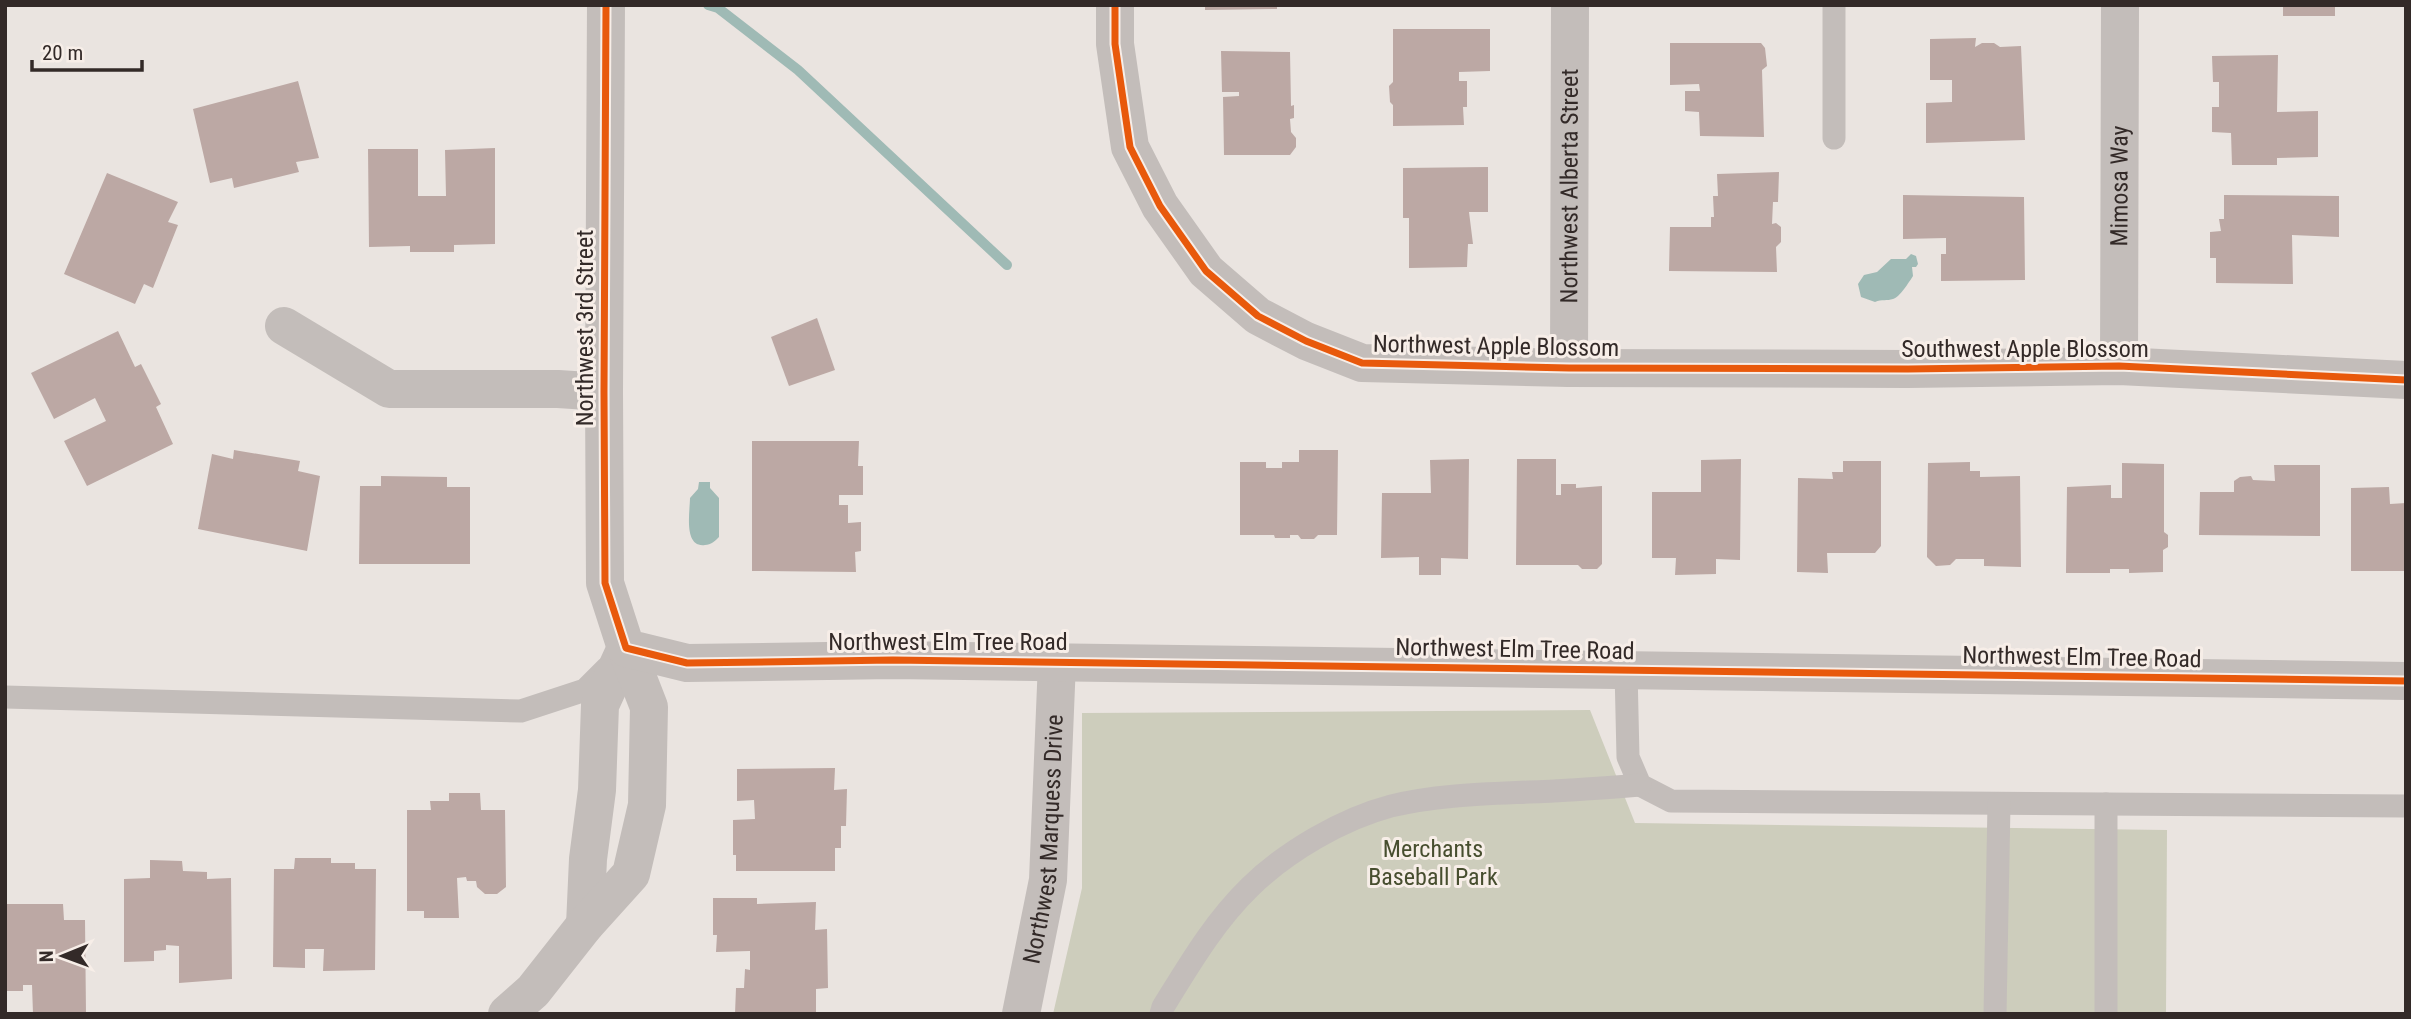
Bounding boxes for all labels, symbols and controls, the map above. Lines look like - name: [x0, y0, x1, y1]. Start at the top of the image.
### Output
- scale bar: [32, 28, 142, 72]
- text: 20 m: [42, 41, 83, 65]
- street label: Northwest Alberta Street: [1555, 69, 1584, 303]
- street label: Mimosa Way: [2105, 125, 2134, 247]
- street label: Northwest 3rd Street: [571, 230, 599, 426]
- street label: Northwest Apple Blossom: [1373, 330, 1619, 362]
- street label: Southwest Apple Blossom: [1901, 335, 2149, 363]
- street label: Northwest Elm Tree Road: [828, 628, 1068, 656]
- street label: Northwest Elm Tree Road: [1395, 633, 1635, 665]
- street label: Northwest Elm Tree Road: [1962, 641, 2202, 673]
- street label: Northwest Marquess Drive: [1017, 714, 1069, 966]
- park label: Merchants Baseball Park: [1368, 835, 1498, 891]
- north arrow: [28, 921, 98, 991]
- text: N: [35, 950, 58, 962]

